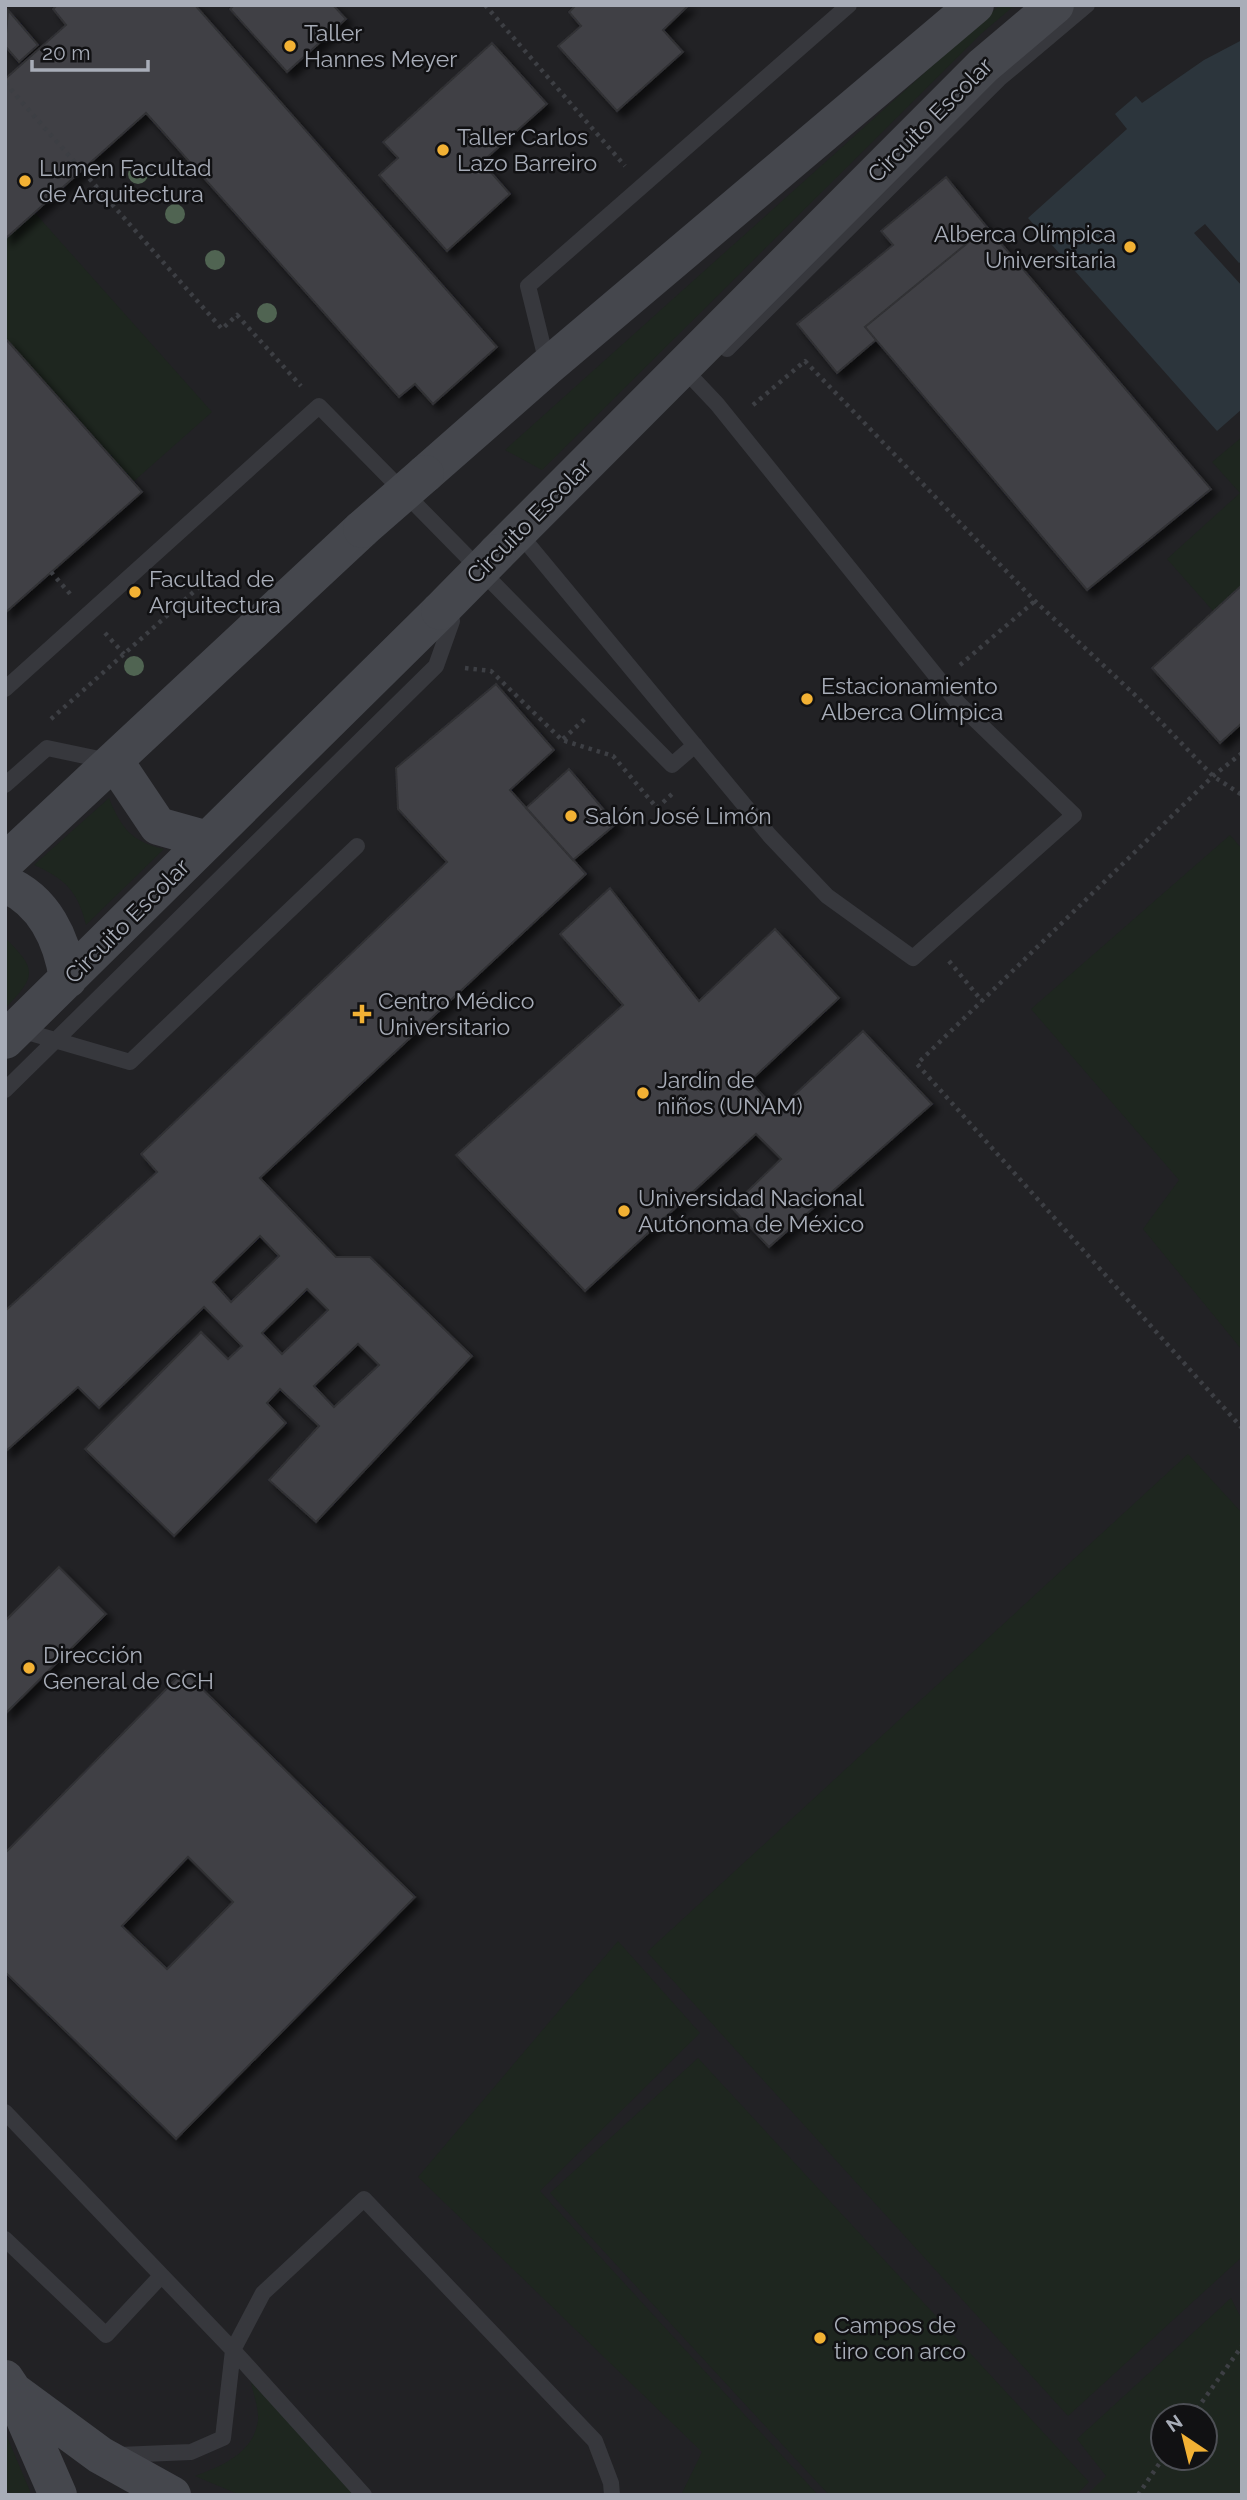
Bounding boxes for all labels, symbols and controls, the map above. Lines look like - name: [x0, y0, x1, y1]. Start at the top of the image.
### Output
- place label: Taller Hannes Meyer: [304, 19, 457, 72]
- scale bar: [32, 28, 147, 72]
- marker: Taller Hannes Meyer: [282, 38, 298, 54]
- text: 20 m: [42, 40, 90, 65]
- street label: Circuito Escolar: [862, 52, 998, 188]
- place label: Taller Carlos Lazo Barreiro: [457, 123, 597, 176]
- marker: Taller Carlos Lazo Barreiro: [435, 142, 451, 158]
- place label: Lumen Facultad de Arquitectura: [39, 154, 212, 207]
- marker: Lumen Facultad de Arquitectura: [17, 173, 33, 189]
- place label: Alberca Olímpica Universitaria: [934, 220, 1116, 273]
- marker: Alberca Olímpica Universitaria: [1122, 239, 1138, 255]
- street label: Circuito Escolar: [461, 453, 597, 589]
- place label: Facultad de Arquitectura: [149, 565, 281, 618]
- marker: Facultad de Arquitectura: [127, 584, 143, 600]
- place label: Estacionamiento Alberca Olímpica: [821, 672, 1003, 725]
- marker: Estacionamiento Alberca Olímpica: [799, 691, 815, 707]
- place label: Salón José Limón: [585, 802, 772, 829]
- marker: Salón José Limón: [563, 808, 579, 824]
- street label: Circuito Escolar: [59, 853, 195, 989]
- place label: Centro Médico Universitario: [378, 987, 535, 1040]
- marker: Centro Médico Universitario: [352, 1004, 372, 1024]
- place label: Jardín de niños (UNAM): [657, 1066, 803, 1119]
- marker: Jardín de niños (UNAM): [635, 1085, 651, 1101]
- place label: Universidad Nacional Autónoma de México: [638, 1184, 865, 1237]
- marker: Universidad Nacional Autónoma de México: [616, 1203, 632, 1219]
- place label: Dirección General de CCH: [43, 1641, 214, 1694]
- marker: Dirección General de CCH: [21, 1660, 37, 1676]
- place label: Campos de tiro con arco: [834, 2311, 966, 2364]
- marker: Campos de tiro con arco: [812, 2330, 828, 2346]
- north arrow: [1149, 2402, 1219, 2472]
- text: N: [1162, 2410, 1186, 2436]

